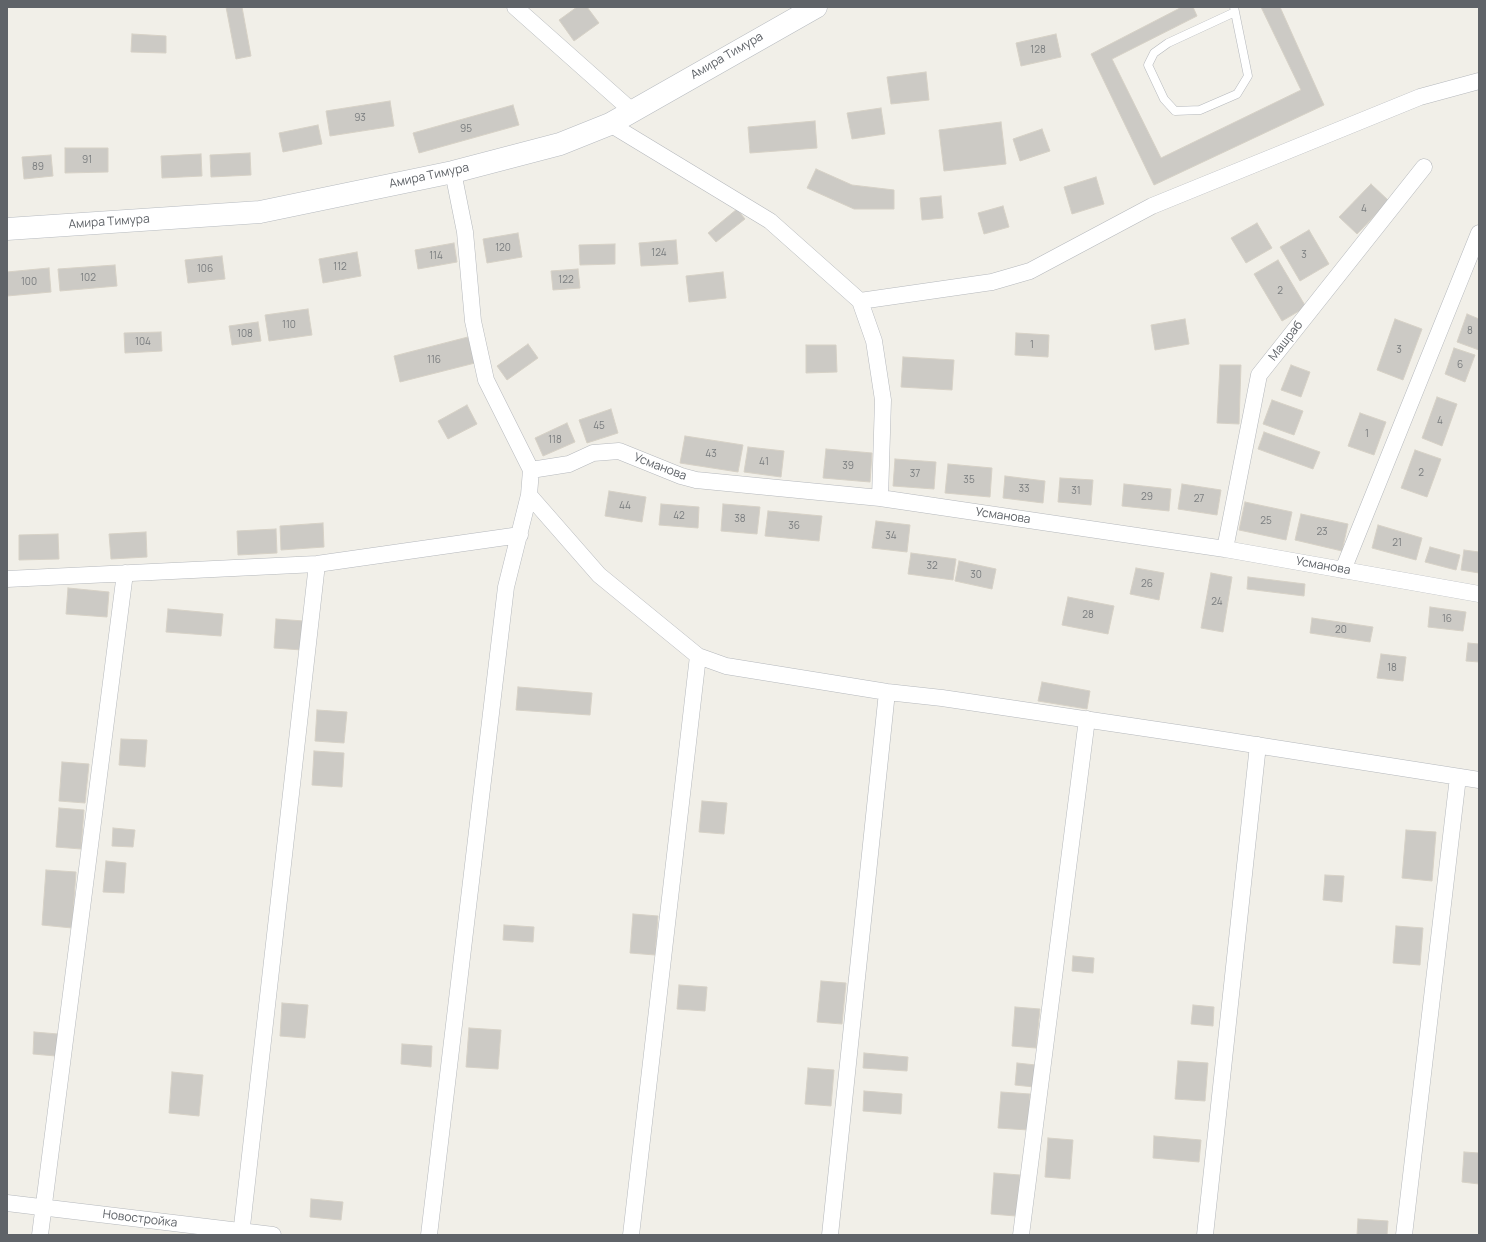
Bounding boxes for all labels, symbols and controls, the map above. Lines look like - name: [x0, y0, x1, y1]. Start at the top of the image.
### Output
- street label: Амира Тимура: [688, 29, 766, 83]
- house number: 128: [1030, 44, 1046, 56]
- house number: 93: [354, 112, 366, 124]
- house number: 95: [460, 123, 472, 135]
- house number: 91: [82, 154, 92, 166]
- house number: 89: [32, 161, 44, 173]
- street label: Амира Тимура: [388, 161, 470, 191]
- house number: 4: [1361, 203, 1367, 215]
- street label: Амира Тимура: [68, 212, 150, 232]
- house number: 120: [495, 242, 511, 254]
- house number: 124: [651, 247, 667, 259]
- house number: 3: [1301, 249, 1307, 261]
- house number: 114: [429, 250, 443, 262]
- house number: 112: [333, 261, 347, 273]
- house number: 106: [197, 263, 213, 275]
- house number: 102: [80, 272, 96, 284]
- house number: 122: [558, 274, 574, 286]
- house number: 100: [21, 276, 37, 288]
- house number: 2: [1277, 285, 1283, 297]
- street label: Машраб: [1266, 318, 1306, 364]
- house number: 110: [282, 319, 296, 331]
- house number: 8: [1467, 325, 1473, 337]
- house number: 108: [237, 328, 253, 340]
- house number: 104: [135, 336, 151, 348]
- house number: 1: [1030, 339, 1034, 351]
- house number: 3: [1396, 344, 1402, 356]
- house number: 116: [427, 354, 441, 366]
- house number: 6: [1457, 359, 1463, 371]
- house number: 4: [1437, 415, 1443, 427]
- house number: 45: [593, 420, 605, 432]
- house number: 1: [1365, 428, 1369, 440]
- house number: 118: [548, 434, 562, 446]
- house number: 43: [705, 448, 717, 460]
- street label: Усманова: [632, 450, 688, 484]
- house number: 41: [759, 456, 769, 468]
- house number: 39: [842, 460, 854, 472]
- house number: 2: [1418, 467, 1424, 479]
- house number: 37: [910, 468, 920, 480]
- house number: 35: [963, 474, 975, 486]
- house number: 33: [1018, 483, 1030, 495]
- house number: 31: [1071, 485, 1081, 497]
- house number: 29: [1141, 491, 1153, 503]
- house number: 27: [1194, 493, 1204, 505]
- house number: 44: [619, 500, 631, 512]
- street label: Усманова: [975, 505, 1031, 527]
- house number: 42: [673, 510, 685, 522]
- house number: 38: [734, 513, 746, 525]
- house number: 25: [1260, 515, 1272, 527]
- house number: 36: [788, 520, 800, 532]
- house number: 23: [1316, 526, 1328, 538]
- house number: 34: [885, 530, 897, 542]
- house number: 21: [1392, 537, 1402, 549]
- street label: Усманова: [1294, 554, 1352, 578]
- house number: 32: [926, 560, 938, 572]
- house number: 30: [970, 569, 982, 581]
- house number: 26: [1141, 578, 1153, 590]
- house number: 24: [1211, 596, 1223, 608]
- house number: 28: [1082, 609, 1094, 621]
- house number: 16: [1442, 613, 1452, 625]
- house number: 20: [1335, 624, 1347, 636]
- house number: 18: [1387, 662, 1397, 674]
- street label: Новостройка: [102, 1207, 178, 1231]

